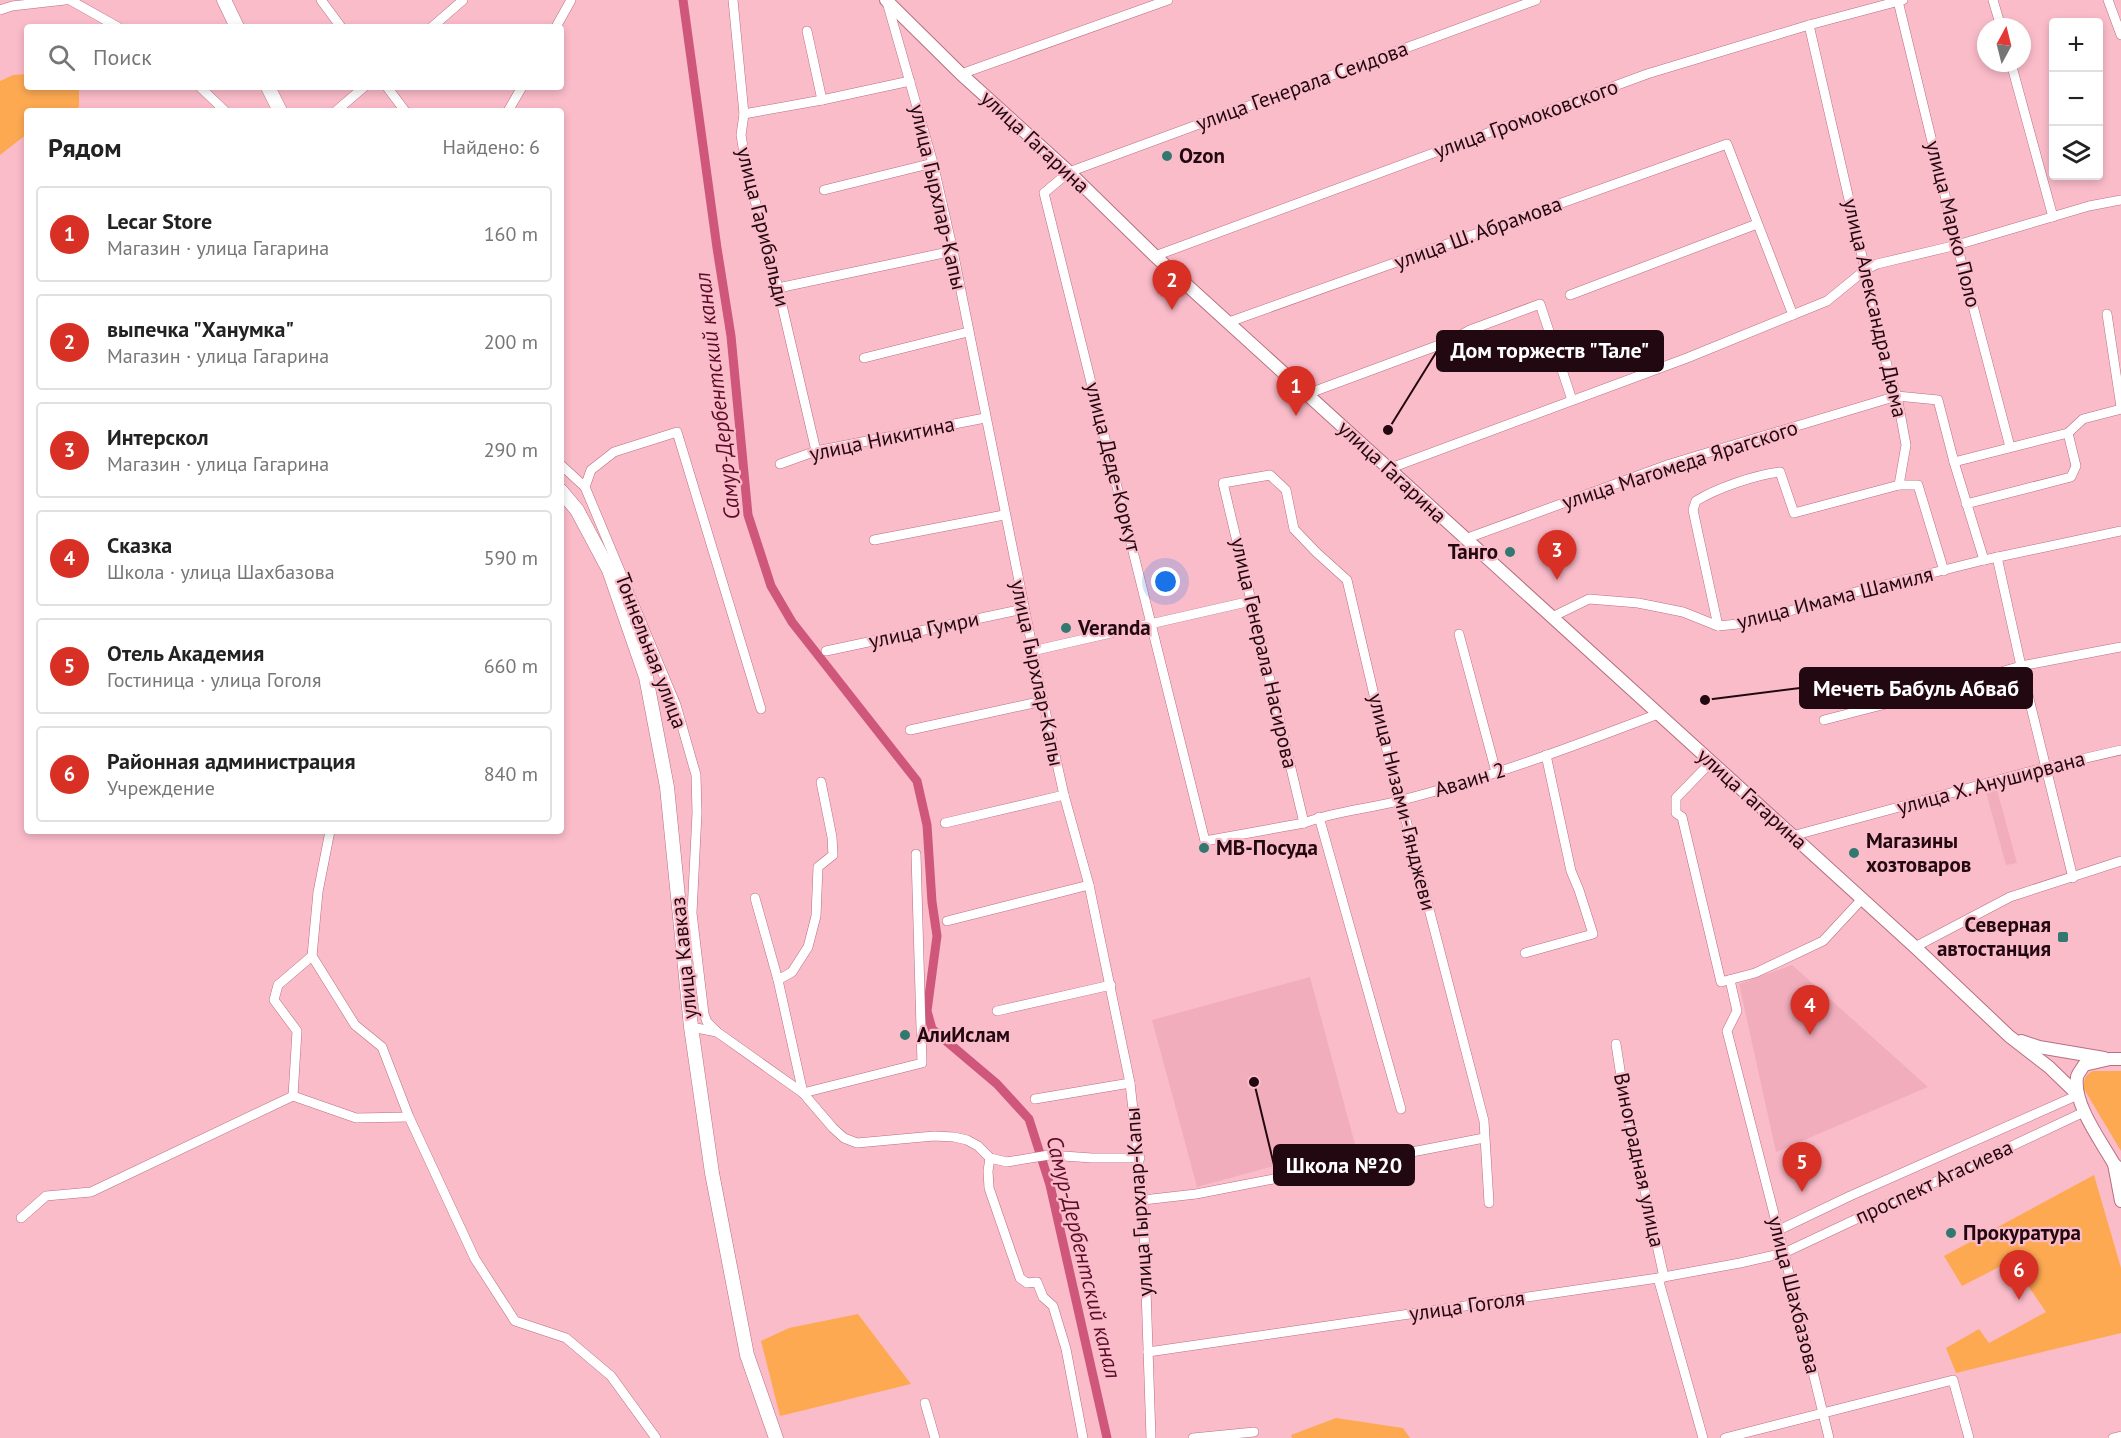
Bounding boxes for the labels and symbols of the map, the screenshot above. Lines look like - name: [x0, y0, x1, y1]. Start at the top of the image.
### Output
- north arrow: [1977, 18, 2031, 72]
- street label: улица Генерала Сеидова: [1192, 35, 1412, 137]
- street label: улица Громоковского: [1430, 73, 1622, 164]
- street label: улица Гагарина: [975, 84, 1095, 199]
- street label: улица Гырхлар-Капы: [904, 101, 973, 292]
- street label: улица Марко Поло: [1920, 138, 1987, 310]
- place label: Ozon: [1179, 142, 1225, 169]
- street label: улица Гарибальди: [731, 144, 796, 310]
- marker: Ozon: [1160, 149, 1174, 163]
- street label: улица Ш. Абрамова: [1390, 190, 1565, 275]
- street label: улица Александра Дюма: [1837, 196, 1914, 420]
- pin: 2: [1152, 260, 1192, 310]
- water label: Самур-Дербентский канал: [688, 271, 746, 521]
- callout: Дом торжеств "Тале": [1437, 331, 1663, 371]
- text: Дом торжеств "Тале": [1451, 336, 1649, 364]
- pin: 1: [1276, 366, 1316, 416]
- street label: улица Деде-Коркут: [1079, 379, 1148, 555]
- street label: улица Никитина: [807, 410, 957, 467]
- street label: улица Гагарина: [1332, 414, 1452, 529]
- street label: улица Магомеда Ярагского: [1559, 414, 1801, 515]
- pin: 3: [1538, 530, 1576, 580]
- street label: улица Генерала Насирова: [1225, 535, 1304, 771]
- place label: Танго: [1448, 538, 1498, 565]
- marker: Танго: [1503, 545, 1517, 559]
- street label: улица Имама Шамиля: [1734, 560, 1936, 635]
- your location: [1151, 567, 1180, 596]
- street label: Тоннельная улица: [609, 569, 693, 732]
- street label: улица Гырхлар-Капы: [1005, 577, 1070, 768]
- street label: улица Гумри: [866, 605, 982, 654]
- place label: Veranda: [1077, 614, 1151, 641]
- marker: Veranda: [1059, 621, 1073, 635]
- callout: Мечеть Бабуль Абваб: [1800, 668, 2032, 708]
- text: Мечеть Бабуль Абваб: [1813, 674, 2019, 702]
- street label: улица Низами-Гянджеви: [1362, 690, 1443, 913]
- street label: улица Гагарина: [1692, 742, 1813, 855]
- street label: улица Х. Ануширвана: [1894, 744, 2088, 821]
- street label: Аваин 2: [1431, 756, 1509, 803]
- place label: Магазины хозтоваров: [1866, 827, 1971, 878]
- place label: МВ-Посуда: [1216, 834, 1318, 861]
- marker: МВ-Посуда: [1197, 841, 1211, 855]
- marker: Магазины хозтоваров: [1847, 846, 1861, 860]
- street label: улица Кавказ: [664, 896, 703, 1020]
- place label: Северная автостанция: [1937, 911, 2051, 962]
- marker: Северная автостанция: [2056, 930, 2070, 944]
- pin: 4: [1790, 986, 1830, 1035]
- place label: АлиИслам: [917, 1021, 1010, 1048]
- marker: АлиИслам: [898, 1028, 912, 1042]
- street label: Виноградная улица: [1608, 1070, 1671, 1250]
- street label: улица Гырхлар-Капы: [1118, 1106, 1159, 1298]
- water label: Самур-Дербентский канал: [1040, 1133, 1128, 1381]
- street label: проспект Агасиева: [1851, 1133, 2017, 1230]
- pin: 5: [1782, 1142, 1822, 1192]
- callout: Школа №20: [1274, 1145, 1414, 1185]
- text: Школа №20: [1286, 1151, 1402, 1179]
- street label: улица Шахбазова: [1762, 1213, 1827, 1377]
- place label: Прокуратура: [1963, 1219, 2081, 1246]
- marker: Прокуратура: [1944, 1226, 1958, 1240]
- pin: 6: [2000, 1250, 2038, 1300]
- street label: улица Гоголя: [1407, 1284, 1526, 1327]

